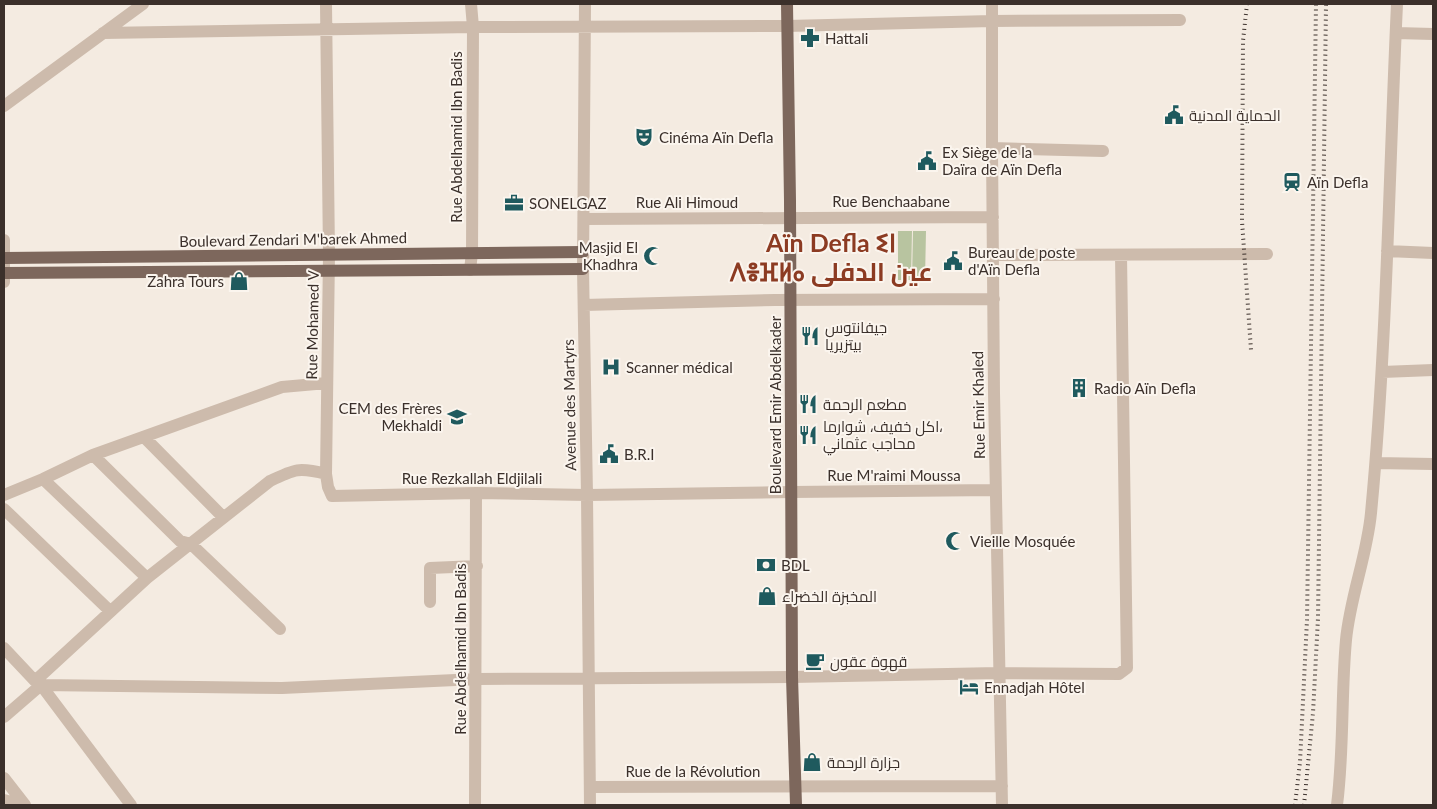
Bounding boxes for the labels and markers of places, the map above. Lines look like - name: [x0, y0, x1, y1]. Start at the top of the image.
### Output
- pharmacy icon: Hattali: [799, 27, 821, 49]
- place label: Hattali: [825, 29, 868, 47]
- public building icon: الحماية المدنية: [1163, 104, 1185, 126]
- place label: الحماية المدنية: [1189, 106, 1281, 124]
- theatre icon: Cinéma Aïn Defla: [633, 126, 655, 148]
- place label: Cinéma Aïn Defla: [659, 128, 773, 146]
- place label: Ex Siège de la Daïra de Aïn Defla: [942, 143, 1062, 178]
- public building icon: Ex Siège de la Daïra de Aïn Defla: [916, 150, 938, 172]
- station icon: Aïn Defla: [1281, 171, 1303, 193]
- place label: Aïn Defla: [1307, 173, 1368, 191]
- office icon: SONELGAZ: [503, 192, 525, 214]
- place label: SONELGAZ: [529, 194, 607, 212]
- place label: Masjid El Khadhra: [579, 238, 638, 273]
- place label: Bureau de poste d'Aïn Defla: [968, 243, 1076, 278]
- mosque icon: Masjid El Khadhra: [642, 245, 664, 267]
- public building icon: Bureau de poste d'Aïn Defla: [942, 250, 964, 272]
- shop icon: Zahra Tours: [228, 270, 250, 292]
- place label: Zahra Tours: [147, 272, 224, 290]
- place label: جيفانتوس بيتزيريا: [825, 318, 887, 354]
- restaurant icon: جيفانتوس بيتزيريا: [799, 325, 821, 347]
- hospital icon: Scanner médical: [600, 356, 622, 378]
- place label: Scanner médical: [626, 358, 733, 376]
- building icon: Radio Aïn Defla: [1068, 377, 1090, 399]
- place label: Radio Aïn Defla: [1094, 379, 1196, 397]
- restaurant icon: مطعم الرحمة: [797, 393, 819, 415]
- place label: مطعم الرحمة: [823, 395, 907, 415]
- place label: CEM des Frères Mekhaldi: [338, 399, 442, 434]
- school or university icon: CEM des Frères Mekhaldi: [446, 406, 468, 428]
- place label: اكل خفيف، شوارما، محاجب عثماني: [823, 417, 943, 456]
- restaurant icon: اكل خفيف، شوارما، محاجب عثماني: [797, 424, 819, 446]
- public building icon: B.R.I: [598, 443, 620, 465]
- place label: B.R.I: [624, 445, 654, 463]
- mosque icon: Vieille Mosquée: [944, 530, 966, 552]
- place label: Vieille Mosquée: [970, 532, 1075, 550]
- bank icon: BDL: [755, 554, 777, 576]
- place label: BDL: [781, 556, 810, 574]
- shop icon: المخبزة الخضراء: [756, 585, 778, 607]
- place label: المخبزة الخضراء: [782, 587, 877, 606]
- cafe icon: قهوة عقون: [804, 650, 826, 672]
- place label: قهوة عقون: [830, 652, 907, 672]
- hotel icon: Ennadjah Hôtel: [958, 676, 980, 698]
- place label: Ennadjah Hôtel: [984, 678, 1085, 696]
- shop icon: جزارة الرحمة: [801, 751, 823, 773]
- place label: جزارة الرحمة: [827, 753, 900, 772]

